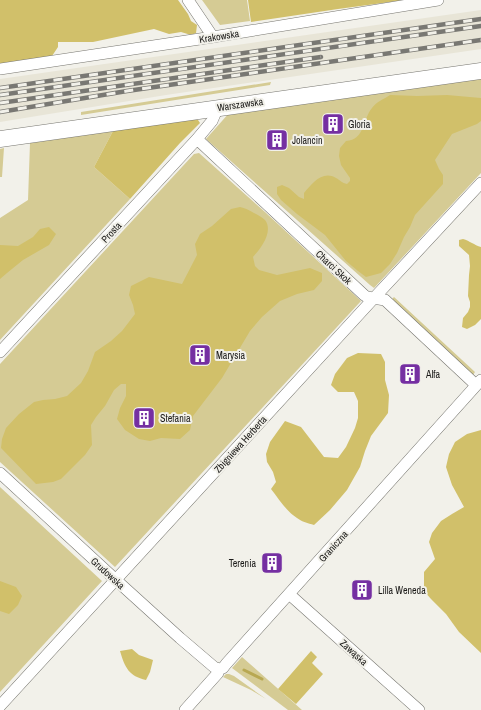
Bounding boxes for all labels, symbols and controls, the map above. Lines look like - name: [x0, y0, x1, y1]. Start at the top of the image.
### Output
- street label: Krakowska: [198, 27, 240, 46]
- street label: Warszawska: [216, 95, 264, 114]
- building icon: Gloria: [320, 111, 346, 137]
- place label: Gloria: [348, 118, 371, 131]
- building icon: Jolancin: [264, 127, 290, 153]
- place label: Jolancin: [292, 134, 323, 147]
- street label: Prosta: [99, 219, 125, 245]
- street label: Charci Skok: [313, 247, 355, 288]
- building icon: Marysia: [187, 342, 213, 368]
- place label: Marysia: [216, 349, 246, 362]
- building icon: Alfa: [397, 361, 423, 387]
- place label: Alfa: [425, 368, 441, 381]
- building icon: Stefania: [131, 405, 157, 431]
- place label: Stefania: [160, 412, 191, 425]
- street label: Zbigniewa Herberta: [211, 413, 270, 476]
- street label: Graniczna: [316, 528, 351, 565]
- building icon: Terenia: [259, 550, 285, 576]
- street label: Grudowska: [88, 555, 128, 592]
- place label: Terenia: [229, 557, 256, 570]
- building icon: Lilla Weneda: [349, 577, 375, 603]
- place label: Lilla Weneda: [378, 584, 426, 597]
- street label: Zawąska: [337, 637, 371, 668]

